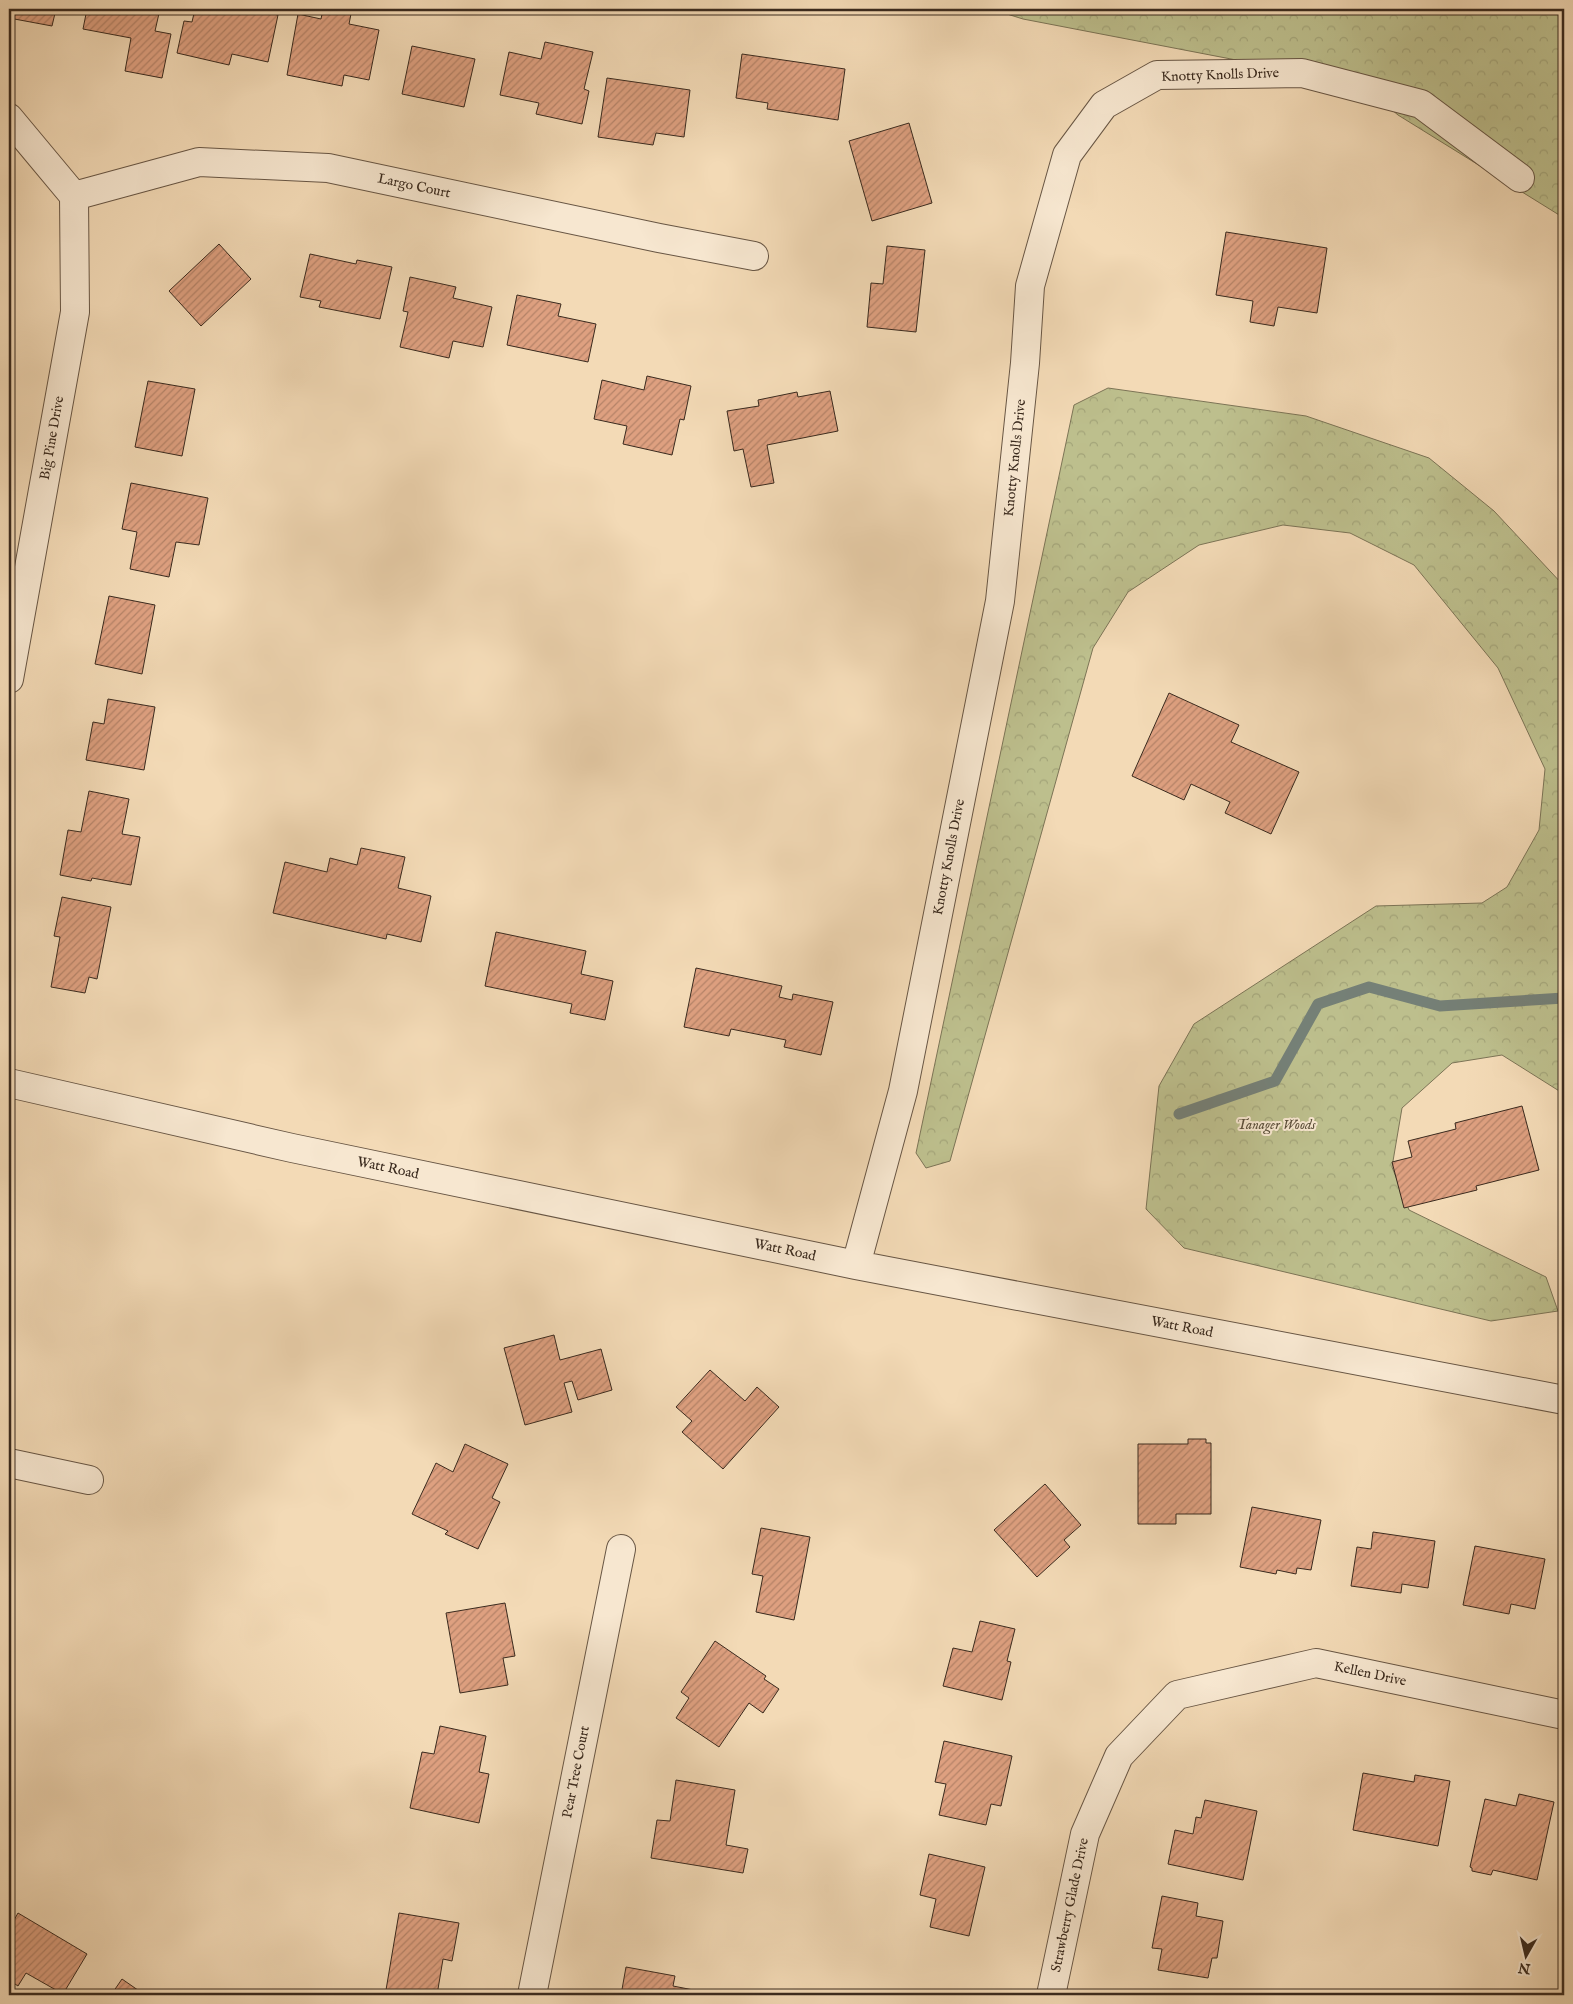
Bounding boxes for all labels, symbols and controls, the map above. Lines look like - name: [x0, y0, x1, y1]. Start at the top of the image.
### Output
- street label: Knotty Knolls Drive: [1161, 64, 1280, 86]
- street label: Largo Court: [376, 170, 452, 203]
- street label: Big Pine Drive: [36, 394, 68, 481]
- street label: Knotty Knolls Drive: [1000, 398, 1030, 518]
- street label: Knotty Knolls Drive: [929, 797, 969, 917]
- park label: Tanager Woods: [1236, 1116, 1317, 1135]
- street label: Watt Road: [355, 1153, 421, 1183]
- street label: Watt Road: [752, 1235, 818, 1265]
- street label: Watt Road: [1149, 1312, 1215, 1342]
- street label: Kellen Drive: [1332, 1658, 1408, 1691]
- street label: Pear Tree Court: [558, 1724, 594, 1820]
- street label: Strawberry Glade Drive: [1047, 1836, 1093, 1974]
- north arrow: [1500, 1932, 1550, 1982]
- text: N: [1517, 1958, 1533, 1978]

